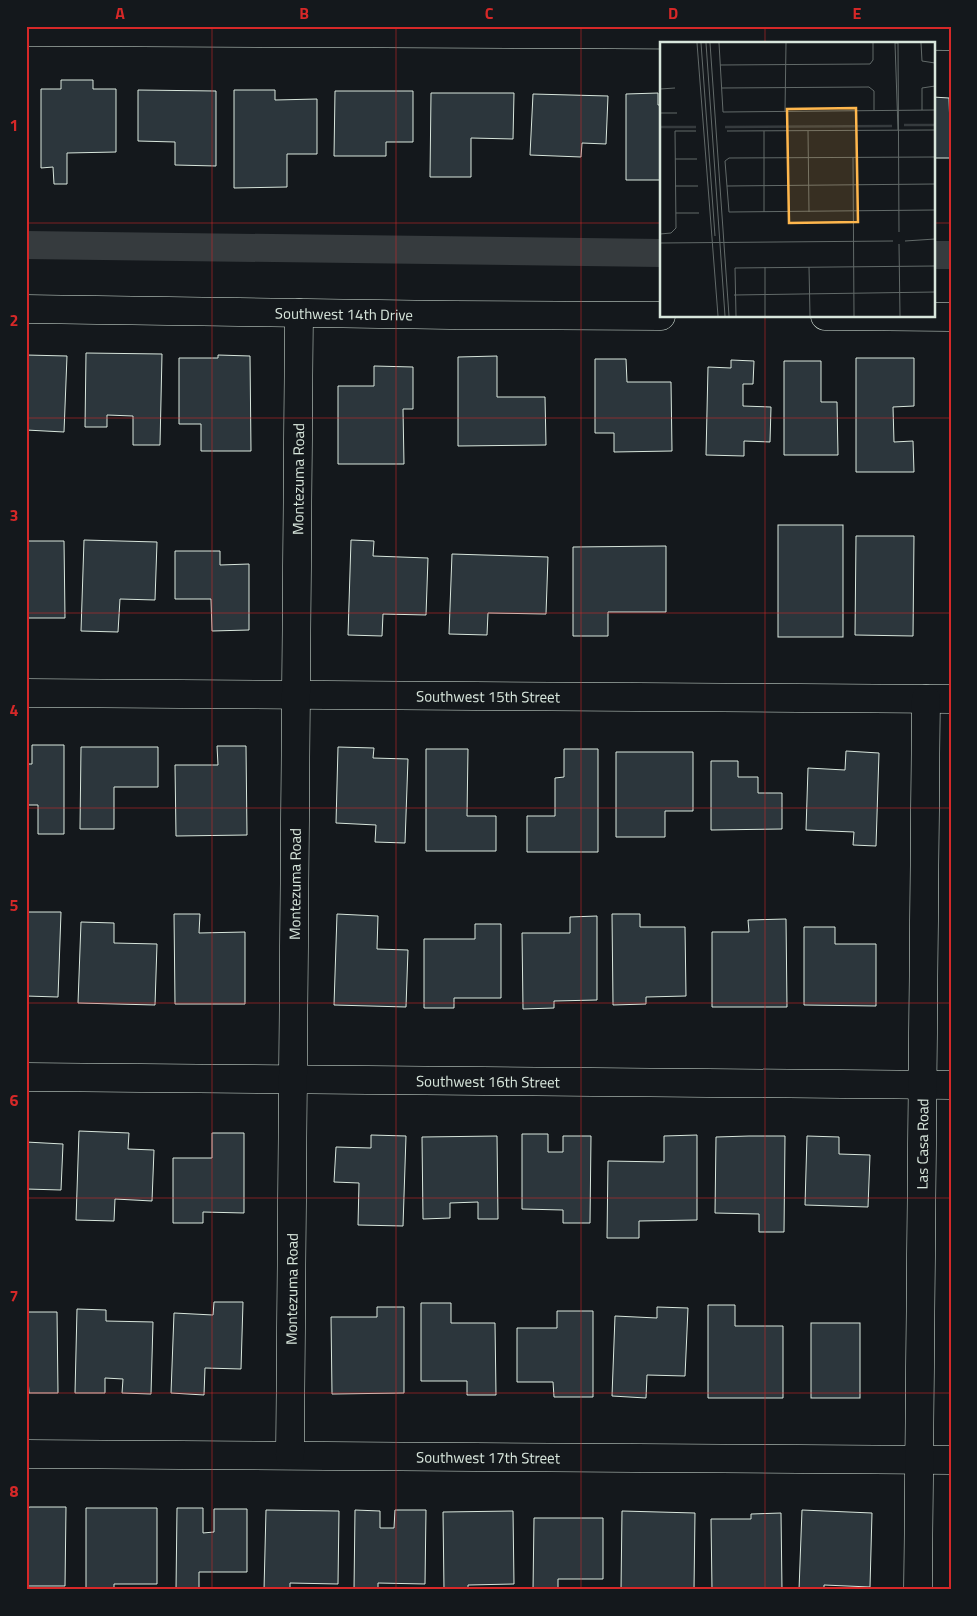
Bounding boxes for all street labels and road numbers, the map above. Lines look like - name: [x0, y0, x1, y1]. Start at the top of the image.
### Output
- street label: Southwest 14th Drive: [275, 301, 413, 326]
- street label: Montezuma Road: [286, 423, 310, 535]
- street label: Southwest 15th Street: [416, 684, 561, 708]
- street label: Montezuma Road: [283, 828, 306, 940]
- street label: Southwest 16th Street: [416, 1069, 561, 1093]
- street label: Las Casa Road: [910, 1098, 934, 1190]
- street label: Montezuma Road: [279, 1233, 303, 1345]
- street label: Southwest 17th Street: [416, 1445, 561, 1469]

